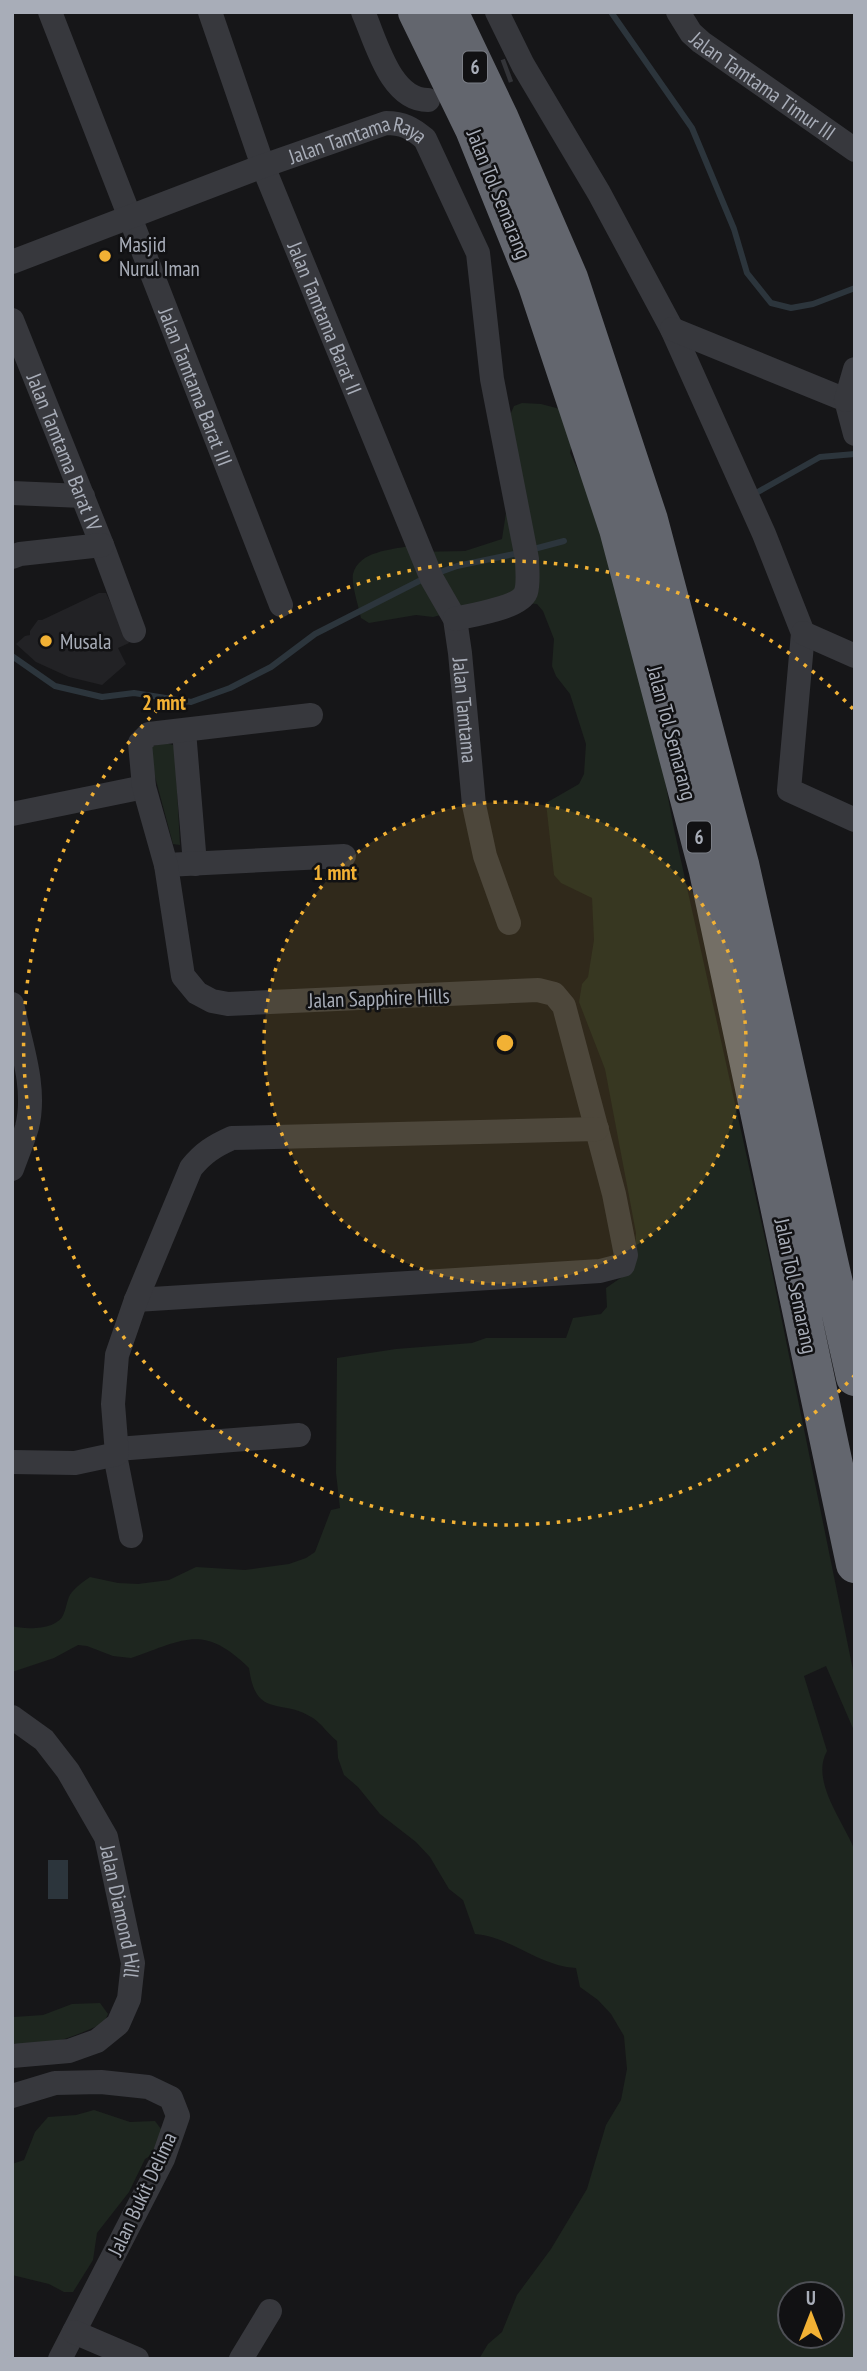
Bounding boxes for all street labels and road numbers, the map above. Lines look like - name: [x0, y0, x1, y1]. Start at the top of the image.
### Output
- street label: Jalan Tamtama Timur III: [684, 25, 841, 146]
- road number: 6: [463, 52, 487, 82]
- street label: Jalan Tamtama Raya: [284, 109, 433, 170]
- street label: Jalan Tol Semarang: [460, 124, 537, 263]
- street label: Jalan Tamtama Barat II: [281, 237, 368, 398]
- street label: Jalan Tamtama Barat III: [153, 303, 239, 470]
- street label: Jalan Tamtama Barat IV: [21, 368, 109, 535]
- street label: Jalan Tamtama: [447, 655, 484, 764]
- street label: Jalan Tol Semarang: [641, 662, 703, 803]
- road number: 6: [687, 822, 711, 852]
- street label: Jalan Sapphire Hills: [307, 982, 450, 1014]
- street label: Jalan Tol Semarang: [768, 1215, 824, 1356]
- street label: Jalan Diamond Hill: [94, 1841, 146, 1980]
- street label: Jalan Bukit Delima: [101, 2128, 182, 2261]

